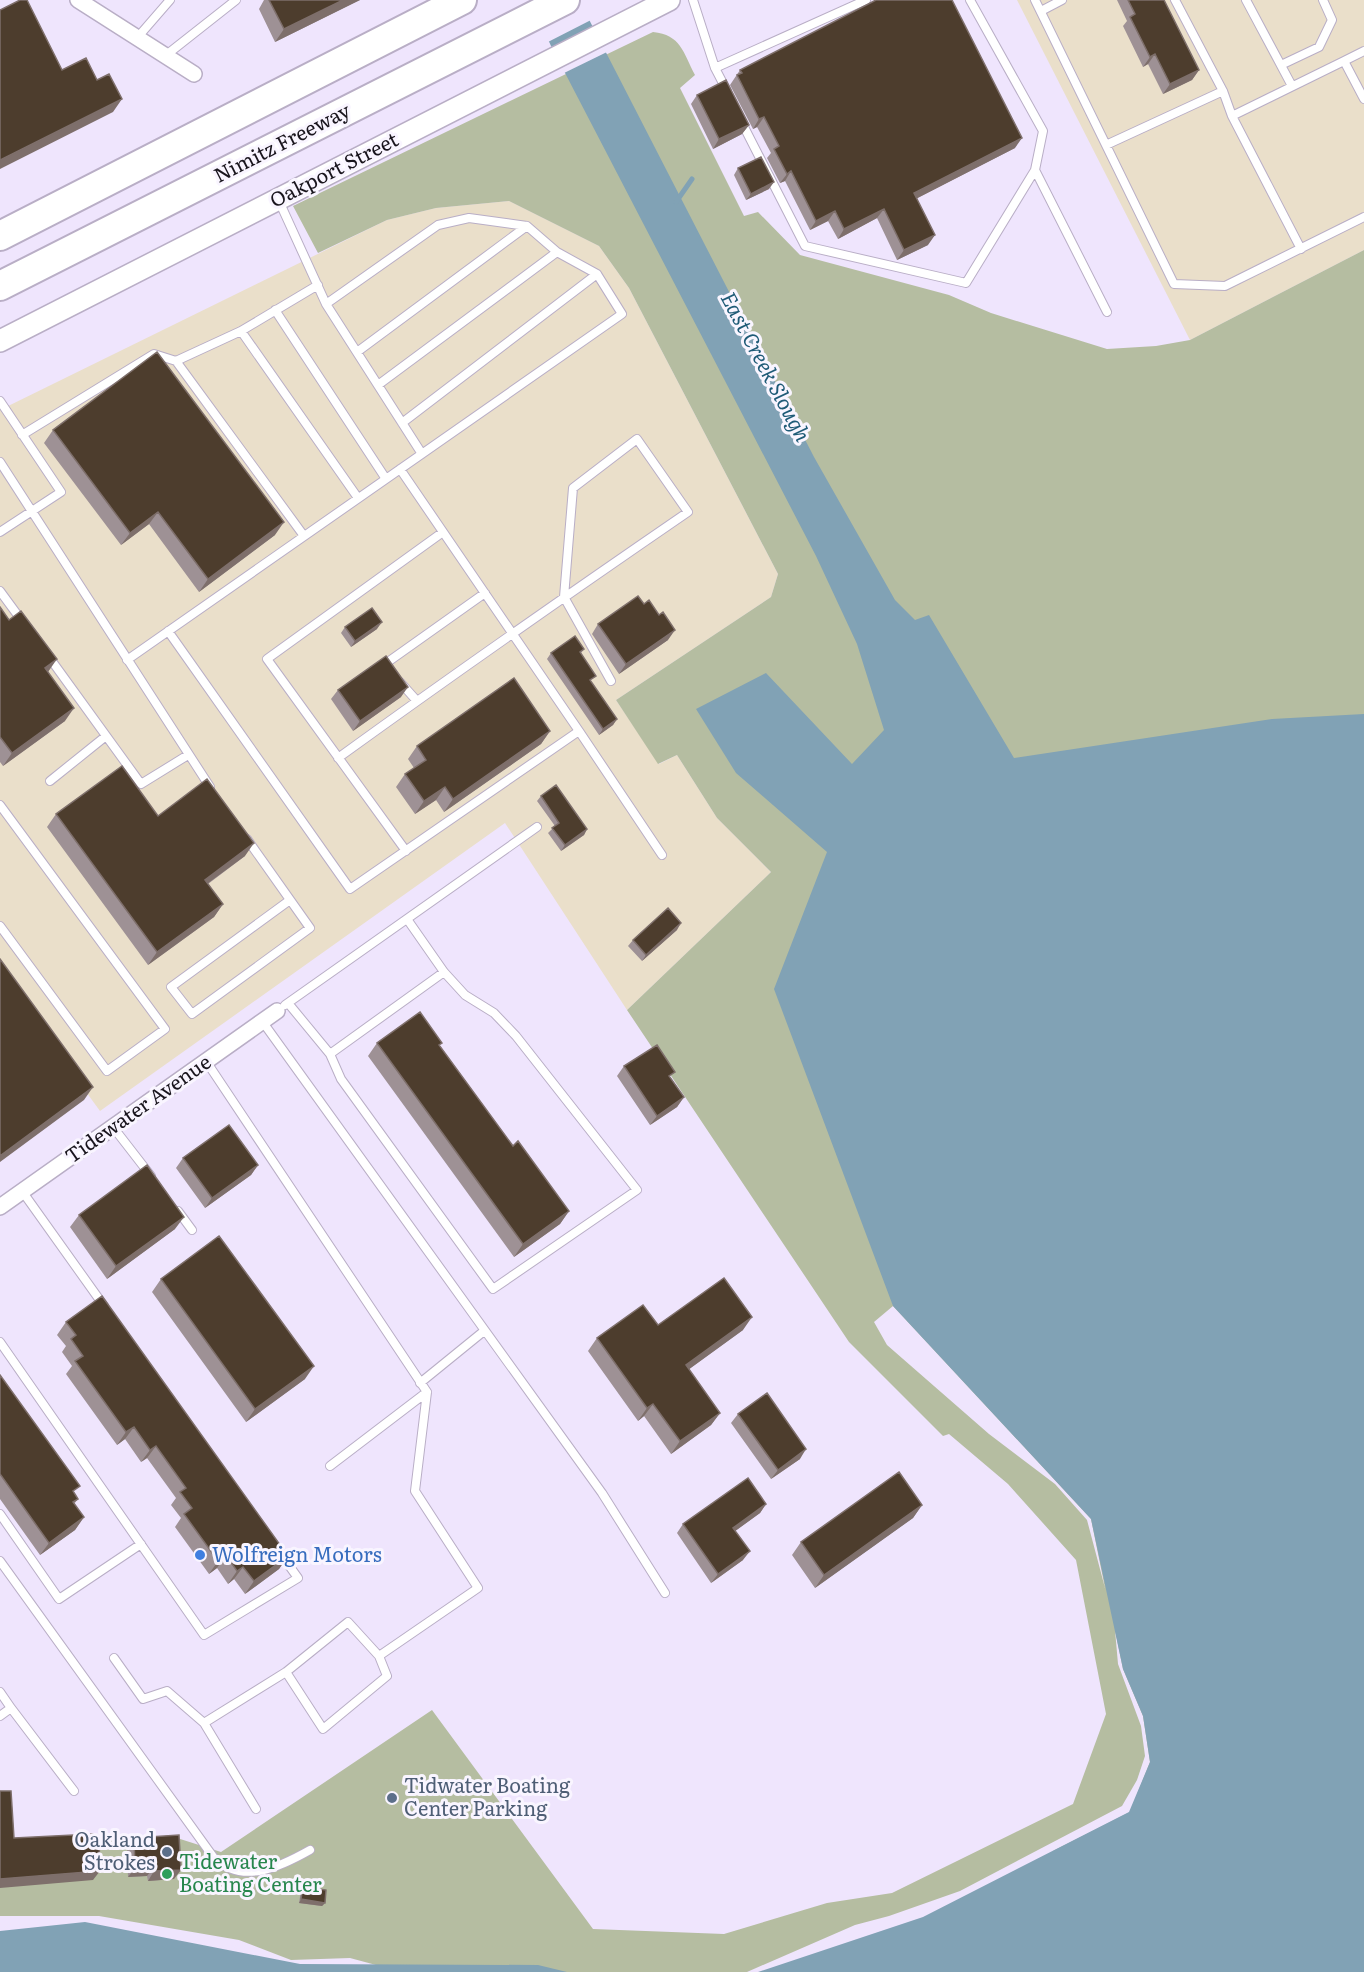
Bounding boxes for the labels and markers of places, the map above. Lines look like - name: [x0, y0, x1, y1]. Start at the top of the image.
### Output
- place label: Wolfreign Motors: [212, 1538, 382, 1568]
- marker: Wolfreign Motors: [193, 1548, 207, 1562]
- place label: Tidwater Boating Center Parking: [404, 1769, 571, 1822]
- marker: Tidwater Boating Center Parking: [385, 1791, 399, 1805]
- place label: Oakland Strokes: [74, 1823, 155, 1876]
- marker: Oakland Strokes: [160, 1845, 174, 1859]
- place label: Tidewater Boating Center: [179, 1845, 322, 1898]
- marker: Tidewater Boating Center: [160, 1867, 174, 1881]

